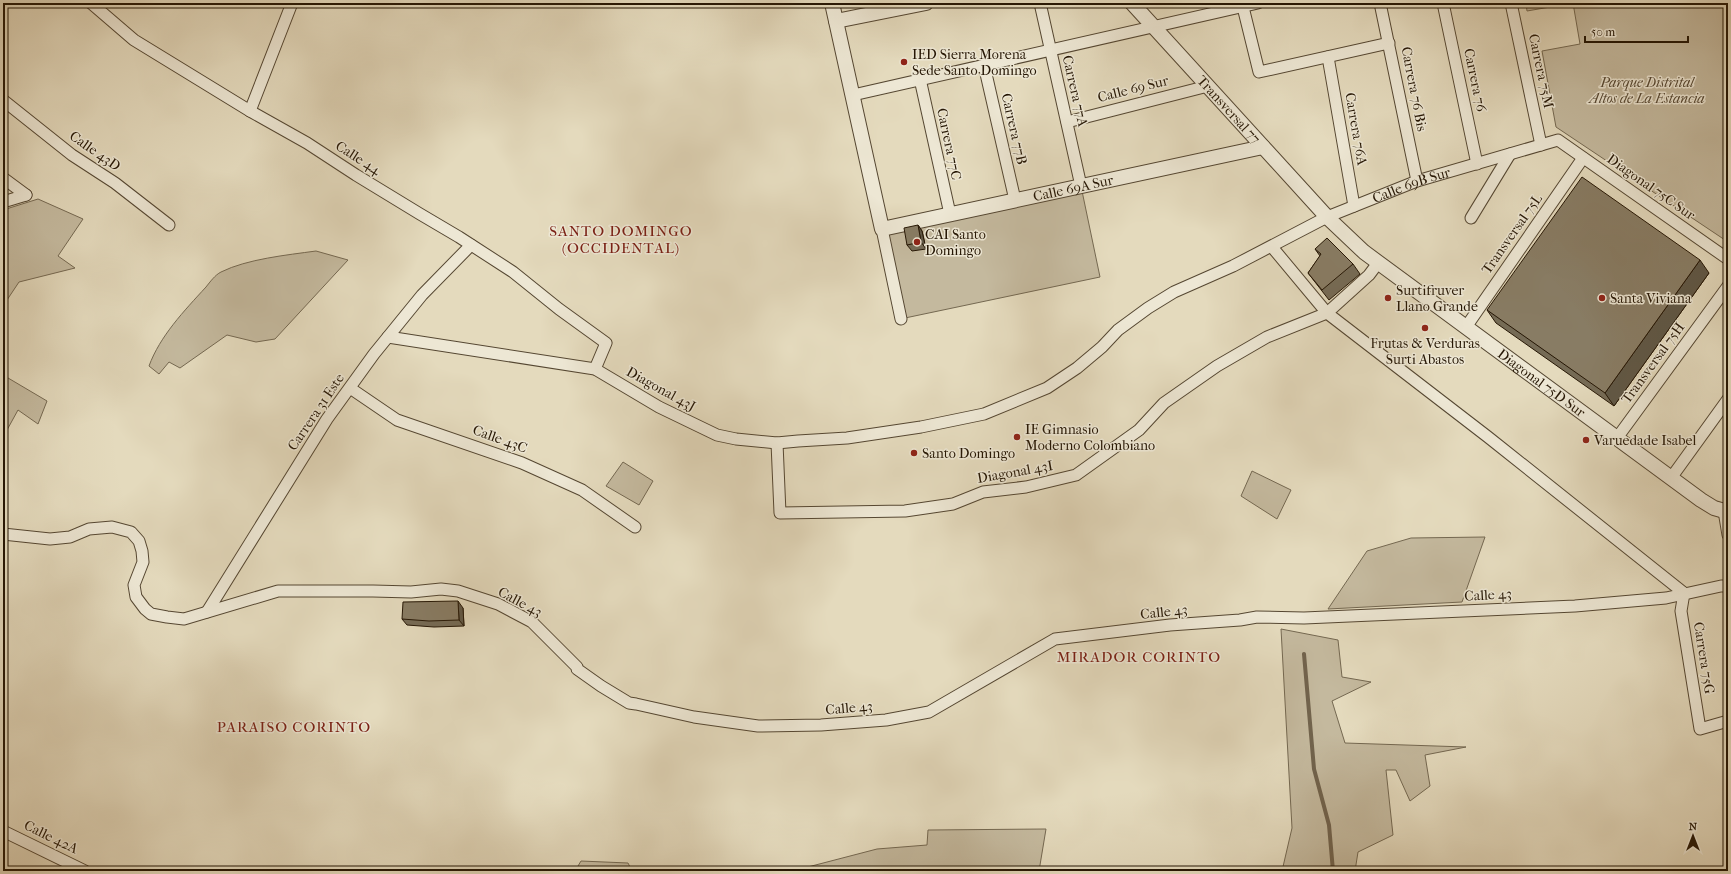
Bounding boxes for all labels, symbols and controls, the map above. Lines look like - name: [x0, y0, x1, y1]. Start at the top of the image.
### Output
- scale bar: [1585, 18, 1688, 44]
- text: 50 m: [1591, 25, 1615, 39]
- street label: Carrera 75M: [1525, 32, 1557, 110]
- street label: Carrera 76 Bis: [1397, 45, 1431, 133]
- place label: IED Sierra Morena Sede Santo Domingo: [912, 46, 1037, 79]
- street label: Carrera 76: [1460, 47, 1490, 114]
- street label: Carrera 77A: [1059, 54, 1092, 129]
- marker: IED Sierra Morena Sede Santo Domingo: [899, 57, 909, 67]
- street label: Calle 69 Sur: [1096, 72, 1170, 106]
- street label: Transversal 77: [1194, 72, 1264, 147]
- park label: Parque Distrital Altos de La Estancia: [1587, 74, 1705, 107]
- street label: Carrera 76A: [1341, 91, 1371, 168]
- street label: Carrera 77B: [998, 92, 1030, 166]
- street label: Carrera 77C: [933, 107, 965, 181]
- street label: Calle 43D: [66, 127, 124, 175]
- street label: Calle 44: [332, 137, 384, 179]
- street label: Diagonal 75C Sur: [1604, 150, 1698, 224]
- street label: Calle 69B Sur: [1370, 163, 1452, 207]
- street label: Calle 69A Sur: [1031, 171, 1115, 205]
- street label: Transversal 75L: [1478, 190, 1546, 277]
- district label: SANTO DOMINGO (OCCIDENTAL): [549, 222, 693, 257]
- place label: CAI Santo Domingo: [925, 226, 986, 259]
- marker: CAI Santo Domingo: [912, 237, 922, 247]
- place label: Surtifruver Llano Grande: [1396, 282, 1478, 315]
- place label: Santa Viviana: [1610, 290, 1692, 307]
- marker: Surtifruver Llano Grande: [1383, 293, 1393, 303]
- marker: Santa Viviana: [1597, 293, 1607, 303]
- street label: Transversal 75H: [1618, 319, 1688, 407]
- marker: Frutas & Verduras Surti Abastos: [1420, 323, 1430, 333]
- place label: Frutas & Verduras Surti Abastos: [1370, 335, 1480, 368]
- street label: Diagonal 75D Sur: [1494, 345, 1589, 421]
- street label: Diagonal 43J: [623, 363, 699, 415]
- street label: Carrera 31 Este: [284, 370, 348, 454]
- street label: Calle 43C: [470, 421, 530, 457]
- place label: IE Gimnasio Moderno Colombiano: [1025, 421, 1155, 454]
- marker: IE Gimnasio Moderno Colombiano: [1012, 432, 1022, 442]
- place label: Varuedade Isabel: [1593, 432, 1696, 449]
- marker: Varuedade Isabel: [1581, 435, 1591, 445]
- place label: Santo Domingo: [922, 445, 1015, 462]
- marker: Santo Domingo: [909, 448, 919, 458]
- street label: Diagonal 43I: [976, 457, 1055, 487]
- street label: Calle 43: [495, 583, 545, 621]
- street label: Calle 43: [1464, 585, 1512, 605]
- street label: Calle 43: [1139, 601, 1189, 623]
- street label: Carrera 75G: [1690, 621, 1718, 695]
- district label: MIRADOR CORINTO: [1057, 648, 1221, 666]
- street label: Calle 43: [825, 697, 873, 719]
- district label: PARAISO CORINTO: [217, 718, 371, 736]
- north arrow: [1673, 816, 1713, 856]
- street label: Calle 42A: [21, 817, 82, 858]
- text: N: [1689, 820, 1698, 833]

